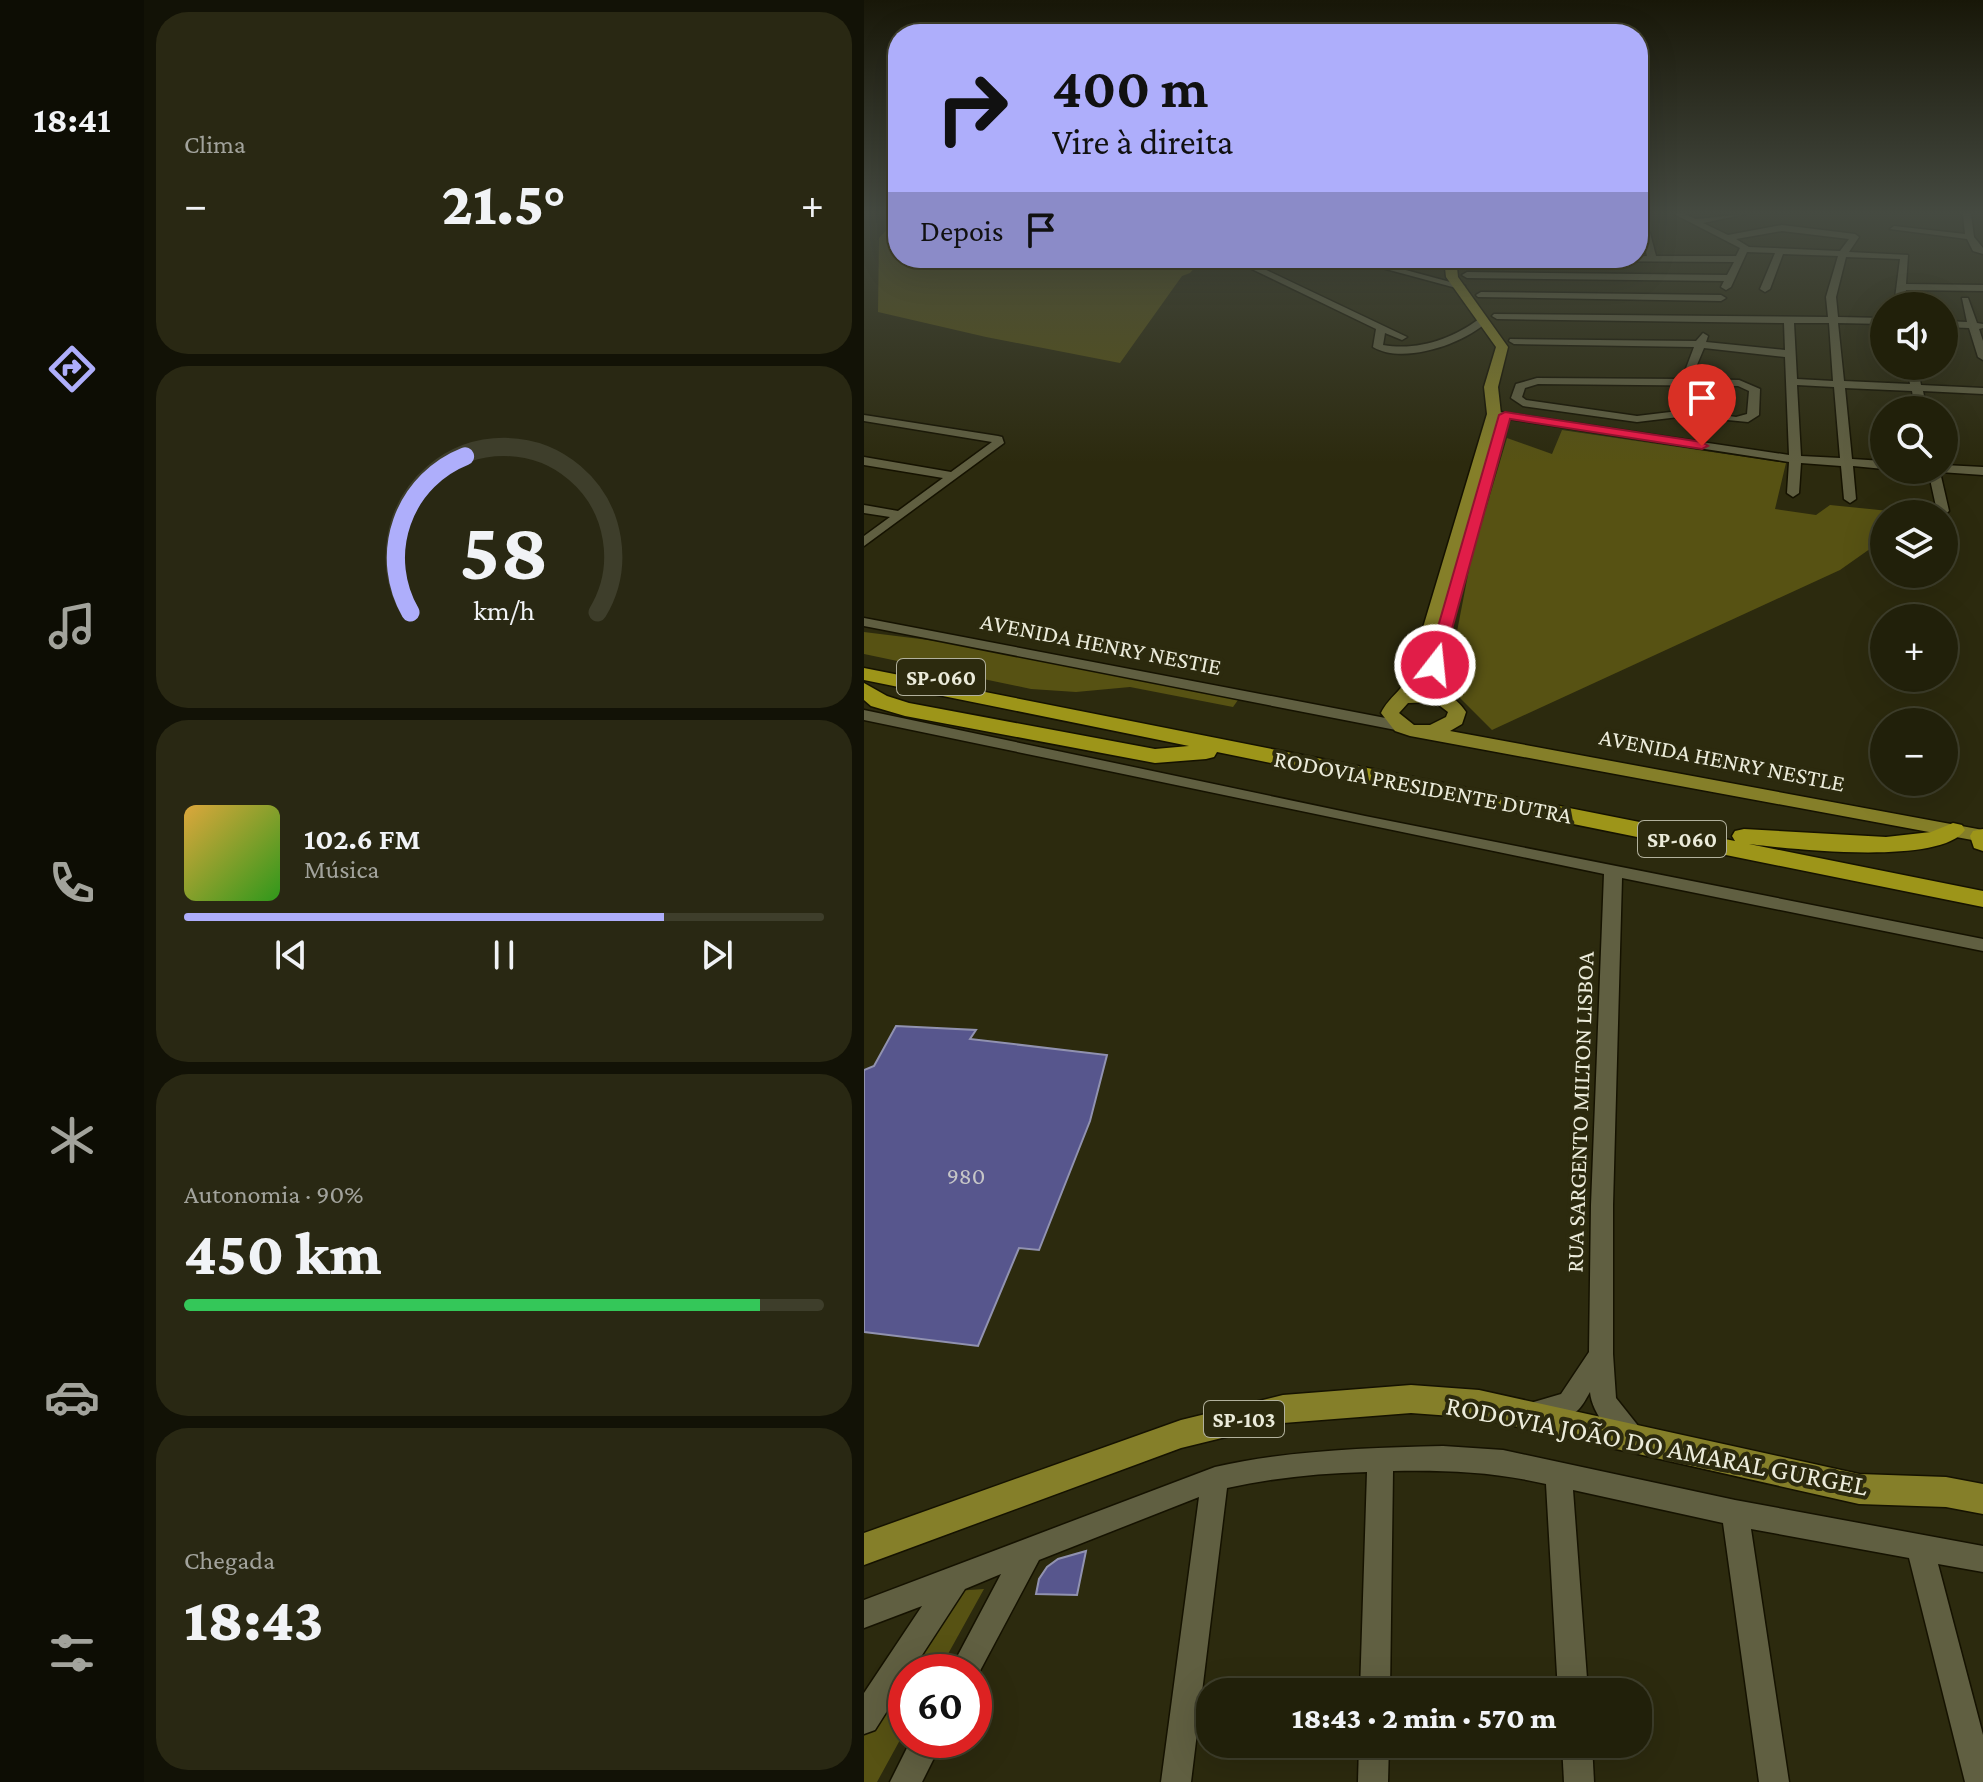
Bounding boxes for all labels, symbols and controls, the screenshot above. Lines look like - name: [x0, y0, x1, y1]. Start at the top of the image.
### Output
- icon: right: [920, 56, 1024, 160]
- text: 400 m: [1052, 57, 1208, 119]
- text: 18:41: [33, 100, 111, 140]
- text: Vire à direita: [1052, 122, 1233, 162]
- text: Clima: [184, 130, 246, 159]
- text: 21.5°: [441, 170, 567, 237]
- text: −: [184, 180, 207, 228]
- text: +: [801, 180, 824, 228]
- icon: arrive: [1019, 208, 1063, 252]
- text: Depois: [920, 214, 1003, 247]
- map controls: [1870, 292, 1958, 796]
- button: sound: [1870, 292, 1958, 380]
- icon: directions: [44, 341, 100, 397]
- pin: [1668, 364, 1736, 446]
- icon: arrive: [1680, 376, 1724, 420]
- button: search: [1870, 396, 1958, 484]
- button: layers: [1870, 500, 1958, 588]
- text: 58: [459, 504, 549, 597]
- text: km/h: [473, 594, 535, 626]
- icon: music: [44, 598, 100, 654]
- button: +: [1870, 604, 1958, 692]
- street label: AVENIDA HENRY NESTIE: [978, 607, 1224, 680]
- position arrow: [1393, 623, 1477, 707]
- road number: SP-060: [897, 659, 985, 695]
- button: −: [1870, 708, 1958, 796]
- street label: AVENIDA HENRY NESTLE: [1597, 722, 1847, 797]
- street label: RODOVIA PRESIDENTE DUTRA: [1272, 744, 1575, 829]
- road number: SP-060: [1638, 821, 1726, 857]
- text: 102.6 FM: [304, 822, 421, 855]
- icon: phone: [44, 855, 100, 911]
- text: Música: [304, 855, 379, 884]
- icon: previous: [269, 933, 313, 977]
- icon: pause: [482, 933, 526, 977]
- icon: next: [695, 933, 739, 977]
- street label: RUA SARGENTO MILTON LISBOA: [1560, 950, 1599, 1273]
- icon: climate: [44, 1112, 100, 1168]
- house number: 980: [947, 1162, 985, 1189]
- text: Autonomia · 90%: [184, 1180, 363, 1209]
- text: 450 km: [184, 1220, 382, 1287]
- icon: car: [44, 1369, 100, 1425]
- street label: RODOVIA JOÃO DO AMARAL GURGEL: [1443, 1389, 1870, 1502]
- road number: SP-103: [1204, 1401, 1284, 1437]
- text: Chegada: [184, 1546, 275, 1575]
- text: 18:43: [184, 1586, 323, 1653]
- icon: filters: [44, 1625, 100, 1681]
- speed limit sign: 60: [888, 1654, 992, 1758]
- text: 18:43 · 2 min · 570 m: [1292, 1701, 1556, 1734]

